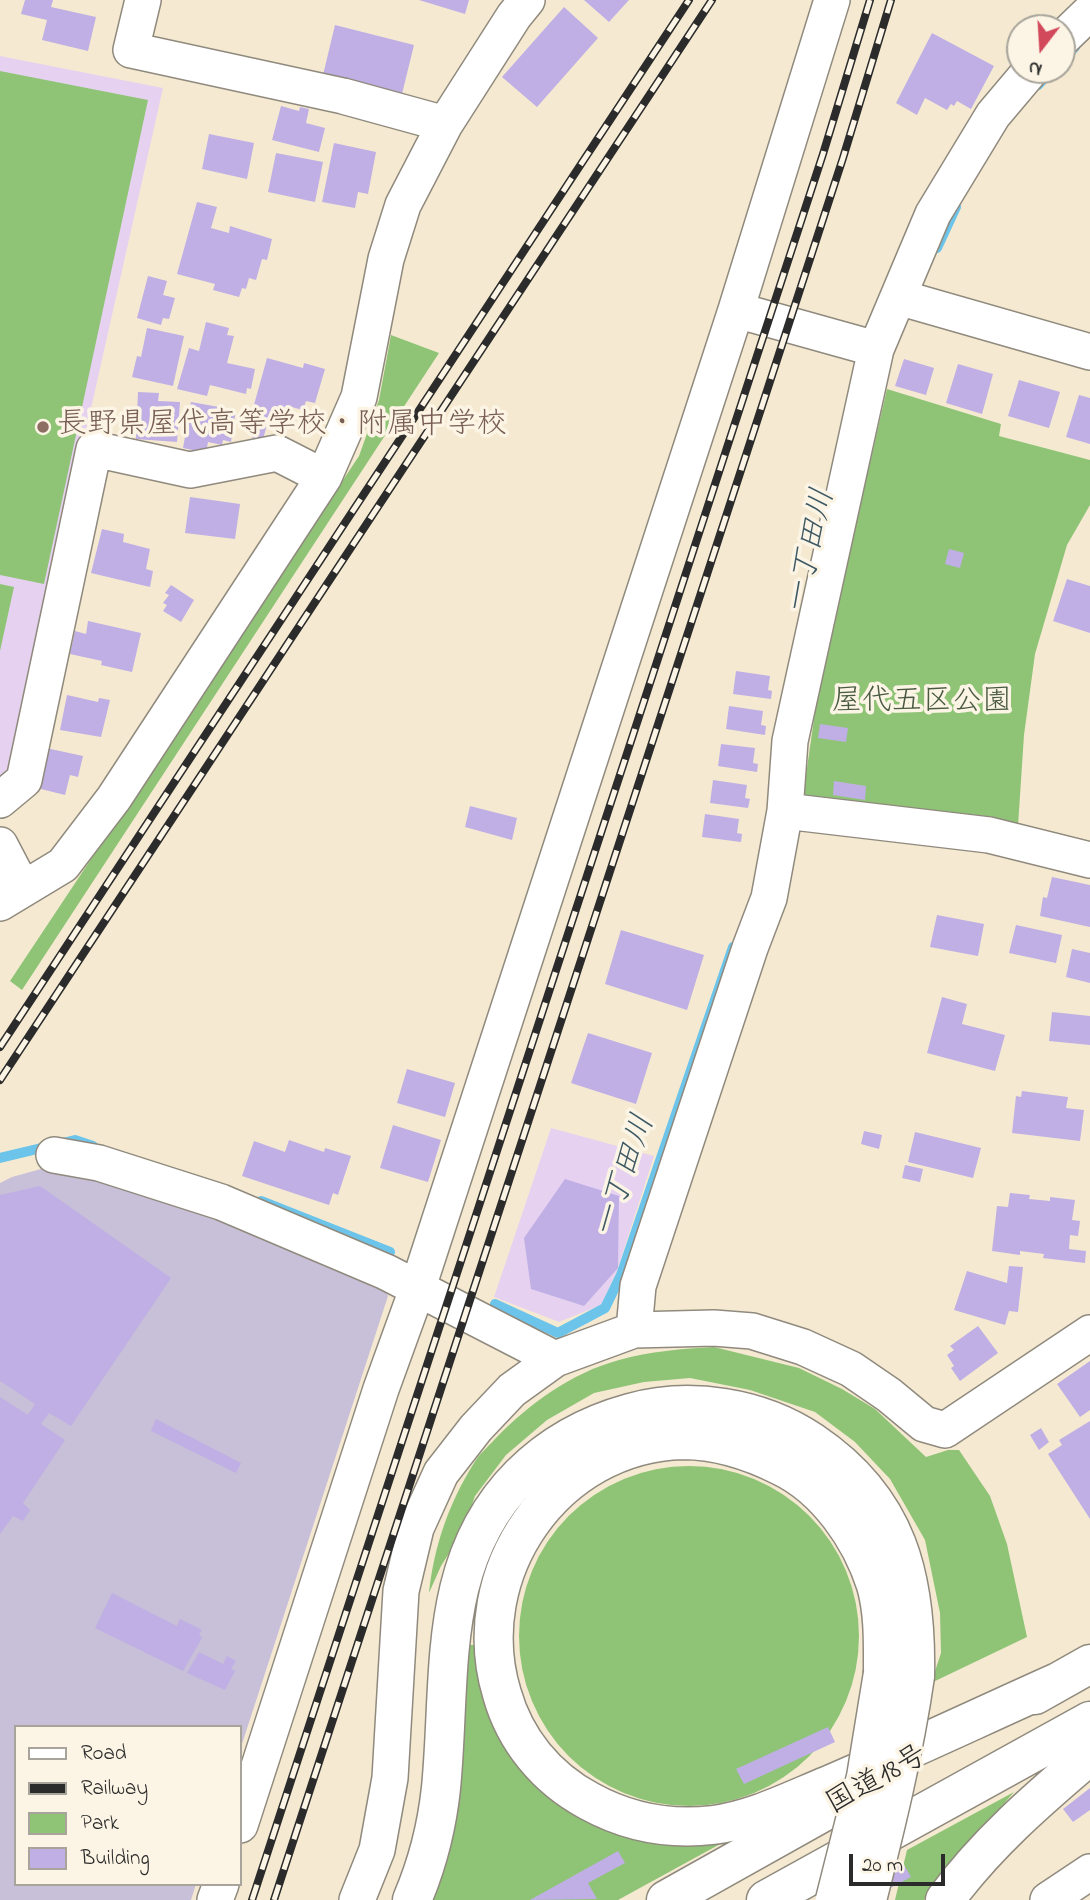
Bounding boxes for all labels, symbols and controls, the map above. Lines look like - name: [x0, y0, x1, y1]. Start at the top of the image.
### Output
- north arrow: [1006, 14, 1076, 84]
- text: N: [1025, 53, 1045, 82]
- place label: 長野県屋代高等学校・附属中学校: [57, 409, 507, 445]
- marker: 長野県屋代高等学校・附属中学校: [35, 419, 51, 435]
- water label: 一丁田川: [780, 485, 846, 619]
- park label: 屋代五区公園: [832, 686, 1012, 722]
- water label: 一丁田川: [588, 1110, 666, 1244]
- legend: [14, 1725, 242, 1886]
- text: Road: [81, 1739, 127, 1769]
- street label: 国道18号: [821, 1739, 935, 1825]
- text: Railway: [81, 1774, 148, 1804]
- text: Park: [81, 1809, 119, 1839]
- scale bar: [852, 1840, 948, 1884]
- text: Building: [81, 1844, 150, 1874]
- text: 20 m: [862, 1851, 903, 1881]

